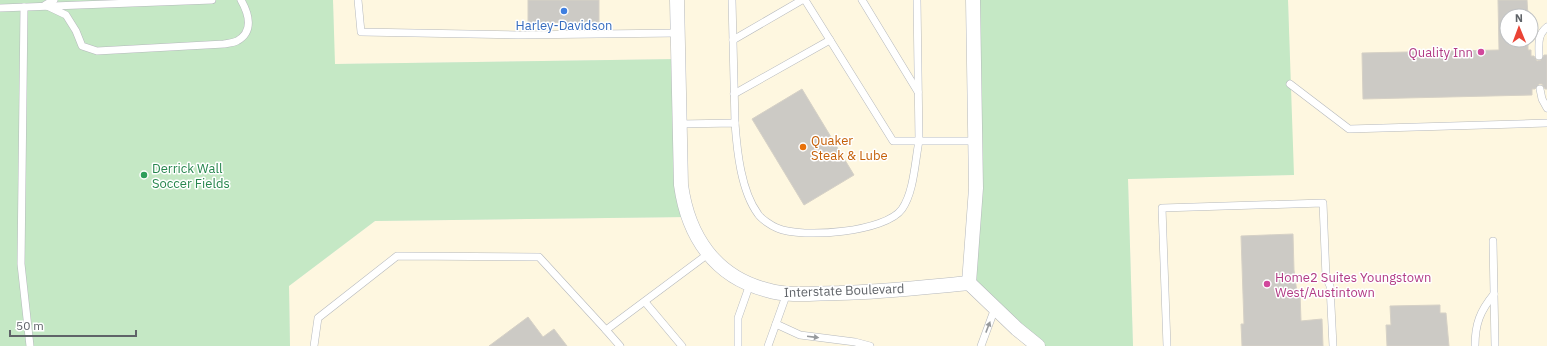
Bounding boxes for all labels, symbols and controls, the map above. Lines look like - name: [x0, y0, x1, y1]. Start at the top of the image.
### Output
- marker: Harley-Davidson: [559, 6, 569, 16]
- north arrow: [1499, 8, 1539, 48]
- text: N: [1515, 11, 1523, 25]
- place label: Harley-Davidson: [516, 17, 612, 34]
- place label: Quality Inn: [1409, 44, 1473, 61]
- marker: Quality Inn: [1476, 47, 1486, 57]
- place label: Quaker Steak & Lube: [811, 132, 888, 164]
- marker: Quaker Steak & Lube: [798, 142, 808, 152]
- place label: Derrick Wall Soccer Fields: [152, 160, 230, 192]
- marker: Derrick Wall Soccer Fields: [139, 170, 149, 180]
- place label: Home2 Suites Youngstown West/Austintown: [1275, 269, 1431, 301]
- marker: Home2 Suites Youngstown West/Austintown: [1262, 279, 1272, 289]
- street label: Interstate Boulevard: [783, 280, 905, 301]
- scale bar: [10, 312, 136, 338]
- text: 50 m: [16, 318, 44, 333]
- one-way arrow: [986, 321, 992, 333]
- one-way arrow: [807, 334, 819, 340]

